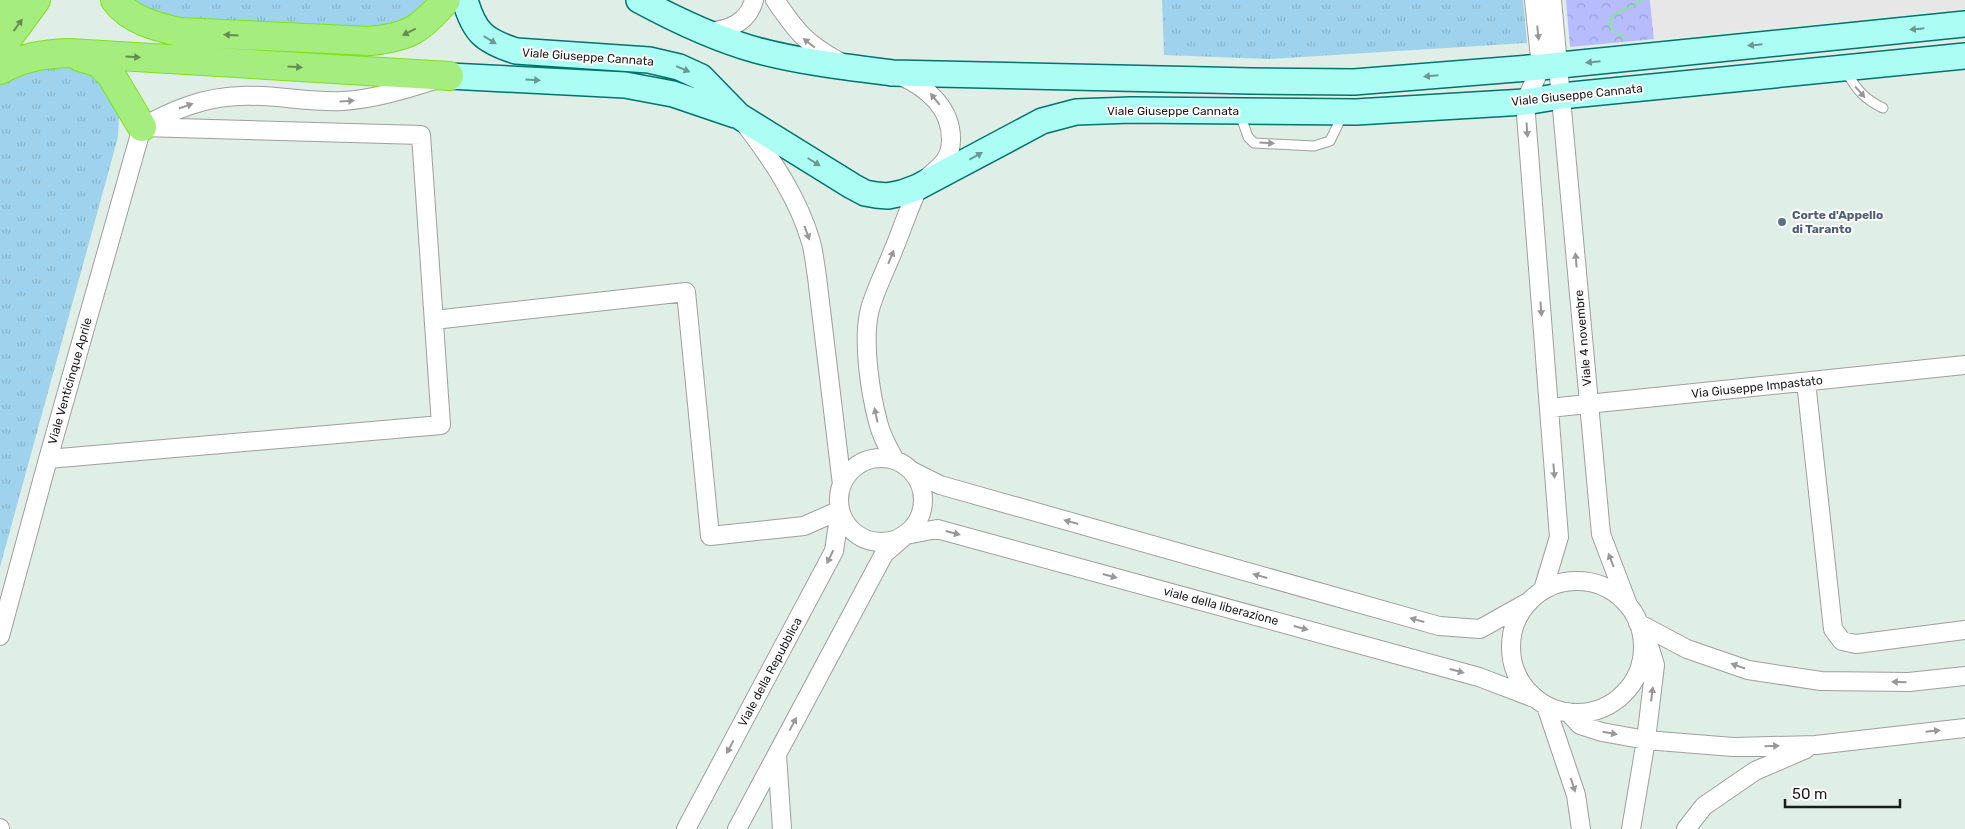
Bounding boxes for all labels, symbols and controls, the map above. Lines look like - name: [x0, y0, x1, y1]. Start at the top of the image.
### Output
- one-way arrow: [13, 18, 23, 32]
- one-way arrow: [1908, 25, 1924, 33]
- one-way arrow: [1534, 26, 1542, 42]
- one-way arrow: [402, 28, 417, 36]
- one-way arrow: [223, 30, 239, 38]
- one-way arrow: [483, 35, 496, 45]
- one-way arrow: [803, 37, 816, 48]
- one-way arrow: [1747, 41, 1763, 49]
- street label: Viale Giuseppe Cannata: [522, 45, 654, 69]
- one-way arrow: [125, 53, 141, 61]
- one-way arrow: [1585, 58, 1601, 66]
- one-way arrow: [287, 63, 303, 71]
- one-way arrow: [676, 65, 691, 73]
- one-way arrow: [1423, 72, 1439, 80]
- one-way arrow: [525, 77, 541, 85]
- street label: Viale Giuseppe Cannata: [1511, 81, 1643, 109]
- one-way arrow: [1855, 85, 1866, 98]
- one-way arrow: [929, 92, 940, 105]
- one-way arrow: [339, 96, 355, 104]
- one-way arrow: [178, 102, 193, 109]
- street label: Viale Giuseppe Cannata: [1107, 104, 1239, 118]
- one-way arrow: [1523, 122, 1531, 138]
- one-way arrow: [1259, 140, 1275, 148]
- one-way arrow: [969, 152, 984, 160]
- one-way arrow: [808, 158, 821, 167]
- place label: Corte d'Appello di Taranto: [1792, 208, 1883, 236]
- marker: Corte d'Appello di Taranto: [1776, 216, 1788, 228]
- one-way arrow: [804, 225, 811, 240]
- one-way arrow: [887, 249, 895, 264]
- one-way arrow: [1571, 252, 1579, 268]
- street label: Viale 4 novembre: [1572, 289, 1594, 387]
- one-way arrow: [1537, 301, 1545, 317]
- street label: Viale Venticinque Aprile: [45, 316, 95, 446]
- street label: Via Giuseppe Impastato: [1691, 373, 1824, 401]
- one-way arrow: [872, 406, 880, 422]
- one-way arrow: [1550, 463, 1558, 479]
- one-way arrow: [1063, 517, 1078, 525]
- one-way arrow: [946, 529, 961, 537]
- one-way arrow: [826, 550, 834, 564]
- one-way arrow: [1606, 553, 1614, 567]
- one-way arrow: [1253, 571, 1268, 579]
- one-way arrow: [1102, 572, 1118, 580]
- street label: viale della liberazione: [1162, 584, 1280, 628]
- street label: Viale della Repubblica: [735, 615, 805, 729]
- one-way arrow: [1409, 616, 1424, 624]
- one-way arrow: [1293, 624, 1308, 632]
- one-way arrow: [1730, 662, 1745, 670]
- one-way arrow: [1450, 667, 1465, 675]
- one-way arrow: [1891, 678, 1907, 686]
- one-way arrow: [1648, 686, 1656, 702]
- one-way arrow: [789, 717, 797, 732]
- one-way arrow: [1926, 727, 1942, 735]
- one-way arrow: [1602, 730, 1618, 738]
- one-way arrow: [725, 740, 734, 754]
- one-way arrow: [1764, 742, 1780, 750]
- scale bar: [1785, 776, 1900, 808]
- one-way arrow: [1569, 778, 1577, 793]
- text: 50 m: [1792, 785, 1827, 803]

